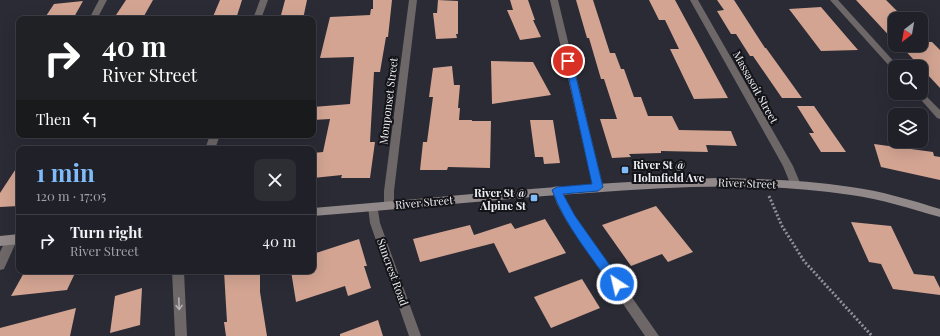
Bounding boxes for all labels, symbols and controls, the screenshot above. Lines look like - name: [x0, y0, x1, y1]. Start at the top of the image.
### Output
- north arrow: [888, 12, 928, 52]
- map controls: [888, 12, 928, 148]
- text: 40 m: [102, 27, 167, 64]
- icon: right: [36, 32, 88, 84]
- pin: [551, 44, 585, 78]
- street label: Massasoit Street: [730, 48, 782, 126]
- icon: arrive: [557, 50, 579, 72]
- street label: Monponset Street: [375, 57, 401, 145]
- button: search: [888, 60, 928, 100]
- text: River Street: [102, 63, 197, 87]
- icon: left: [79, 108, 101, 130]
- button: layers: [888, 108, 928, 148]
- text: Then: [36, 109, 71, 129]
- text: 1 min: [36, 156, 95, 188]
- place label: River St @ Holmfield Ave: [633, 157, 705, 185]
- button: close: [254, 159, 296, 201]
- marker: River St @ Holmfield Ave: [620, 165, 630, 175]
- street label: River Street: [718, 174, 776, 192]
- place label: River St @ Alpine St: [474, 185, 526, 213]
- text: 120 m · 17:05: [36, 187, 106, 204]
- street label: River Street: [394, 192, 454, 212]
- marker: River St @ Alpine St: [529, 193, 539, 203]
- text: Turn right: [70, 222, 143, 242]
- icon: right: [36, 230, 58, 252]
- text: 40 m: [263, 231, 296, 251]
- street label: Suncrest Road: [374, 236, 412, 308]
- text: River Street: [70, 242, 139, 259]
- position arrow: [596, 263, 638, 305]
- one-way arrow: [176, 297, 183, 310]

